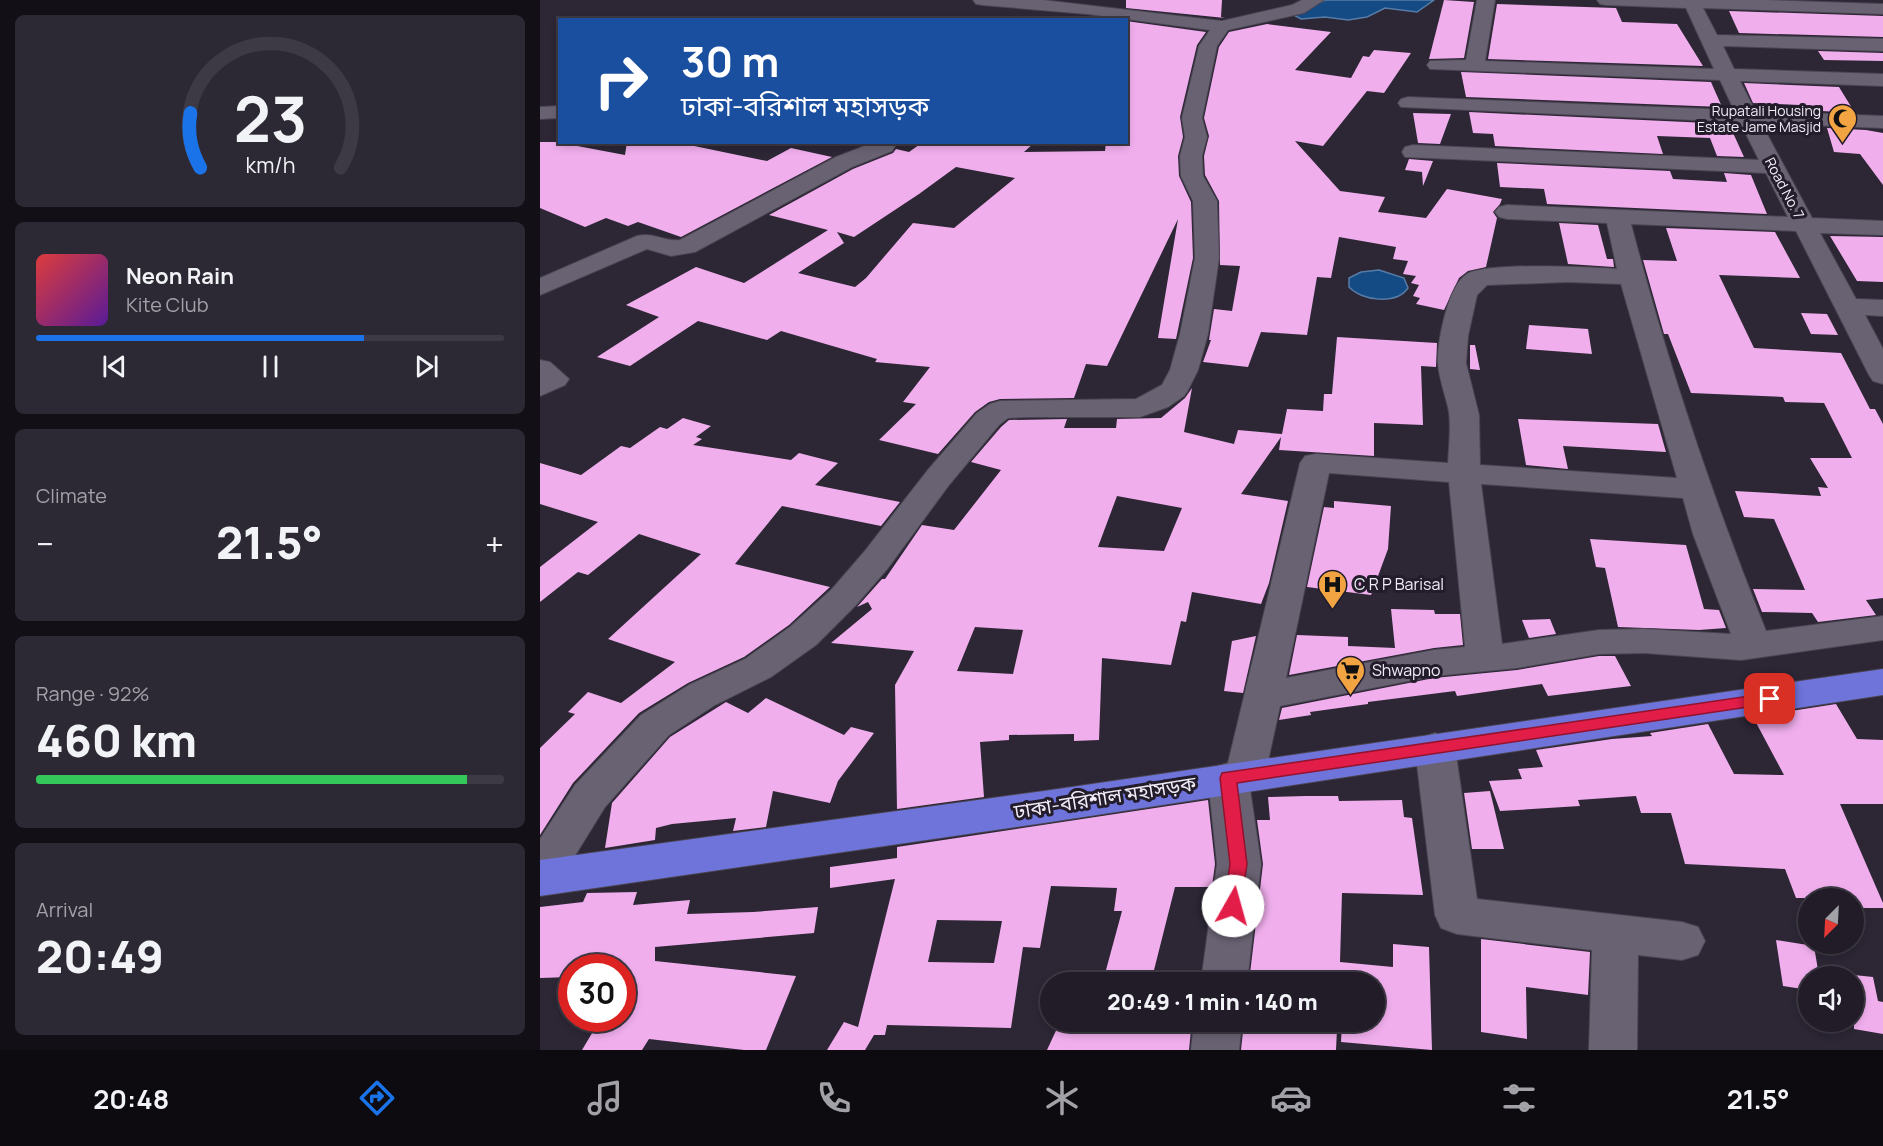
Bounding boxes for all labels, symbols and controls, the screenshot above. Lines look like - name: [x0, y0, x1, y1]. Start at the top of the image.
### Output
- text: 30 m: [681, 32, 779, 90]
- icon: right: [582, 42, 660, 120]
- text: 23: [233, 75, 307, 161]
- text: ঢাকা-বরিশাল মহাসড়ক: [681, 87, 929, 124]
- place label: Rupatali Housing Estate Jame Masjid: [1697, 101, 1821, 136]
- mosque icon: Rupatali Housing Estate Jame Masjid: [1826, 102, 1858, 144]
- text: km/h: [245, 150, 295, 179]
- street label: Road No. 7: [1761, 154, 1809, 222]
- text: Neon Rain: [126, 261, 234, 291]
- text: Kite Club: [126, 291, 209, 318]
- icon: previous: [98, 350, 131, 383]
- icon: pause: [254, 350, 287, 383]
- icon: next: [410, 350, 443, 383]
- text: Climate: [36, 482, 107, 509]
- text: 21.5°: [216, 511, 323, 573]
- text: −: [36, 521, 54, 566]
- text: +: [485, 521, 504, 566]
- hospital icon: C R P Barisal: [1317, 568, 1349, 610]
- place label: C R P Barisal: [1354, 573, 1444, 595]
- supermarket icon: Shwapno: [1335, 654, 1367, 696]
- place label: Shwapno: [1372, 659, 1440, 681]
- pin: [1744, 673, 1795, 724]
- text: Range · 92%: [36, 680, 150, 707]
- icon: arrive: [1753, 682, 1786, 715]
- text: 460 km: [36, 709, 197, 771]
- street label: ঢাকা-বরিশাল মহাসড়ক: [1011, 769, 1199, 825]
- position arrow: [1201, 874, 1265, 938]
- north arrow: [1798, 888, 1864, 954]
- map controls: [1798, 888, 1864, 1032]
- text: Arrival: [36, 896, 93, 923]
- text: 20:49: [36, 925, 164, 987]
- speed limit sign: 30: [558, 954, 636, 1032]
- button: sound: [1798, 966, 1864, 1032]
- text: 20:49 · 1 min · 140 m: [1107, 987, 1318, 1017]
- icon: directions: [356, 1077, 398, 1119]
- icon: music: [584, 1077, 626, 1119]
- icon: phone: [813, 1077, 855, 1119]
- icon: climate: [1041, 1077, 1083, 1119]
- icon: car: [1270, 1077, 1312, 1119]
- icon: filters: [1498, 1077, 1540, 1119]
- text: 20:48: [93, 1080, 169, 1117]
- text: 21.5°: [1727, 1080, 1790, 1117]

